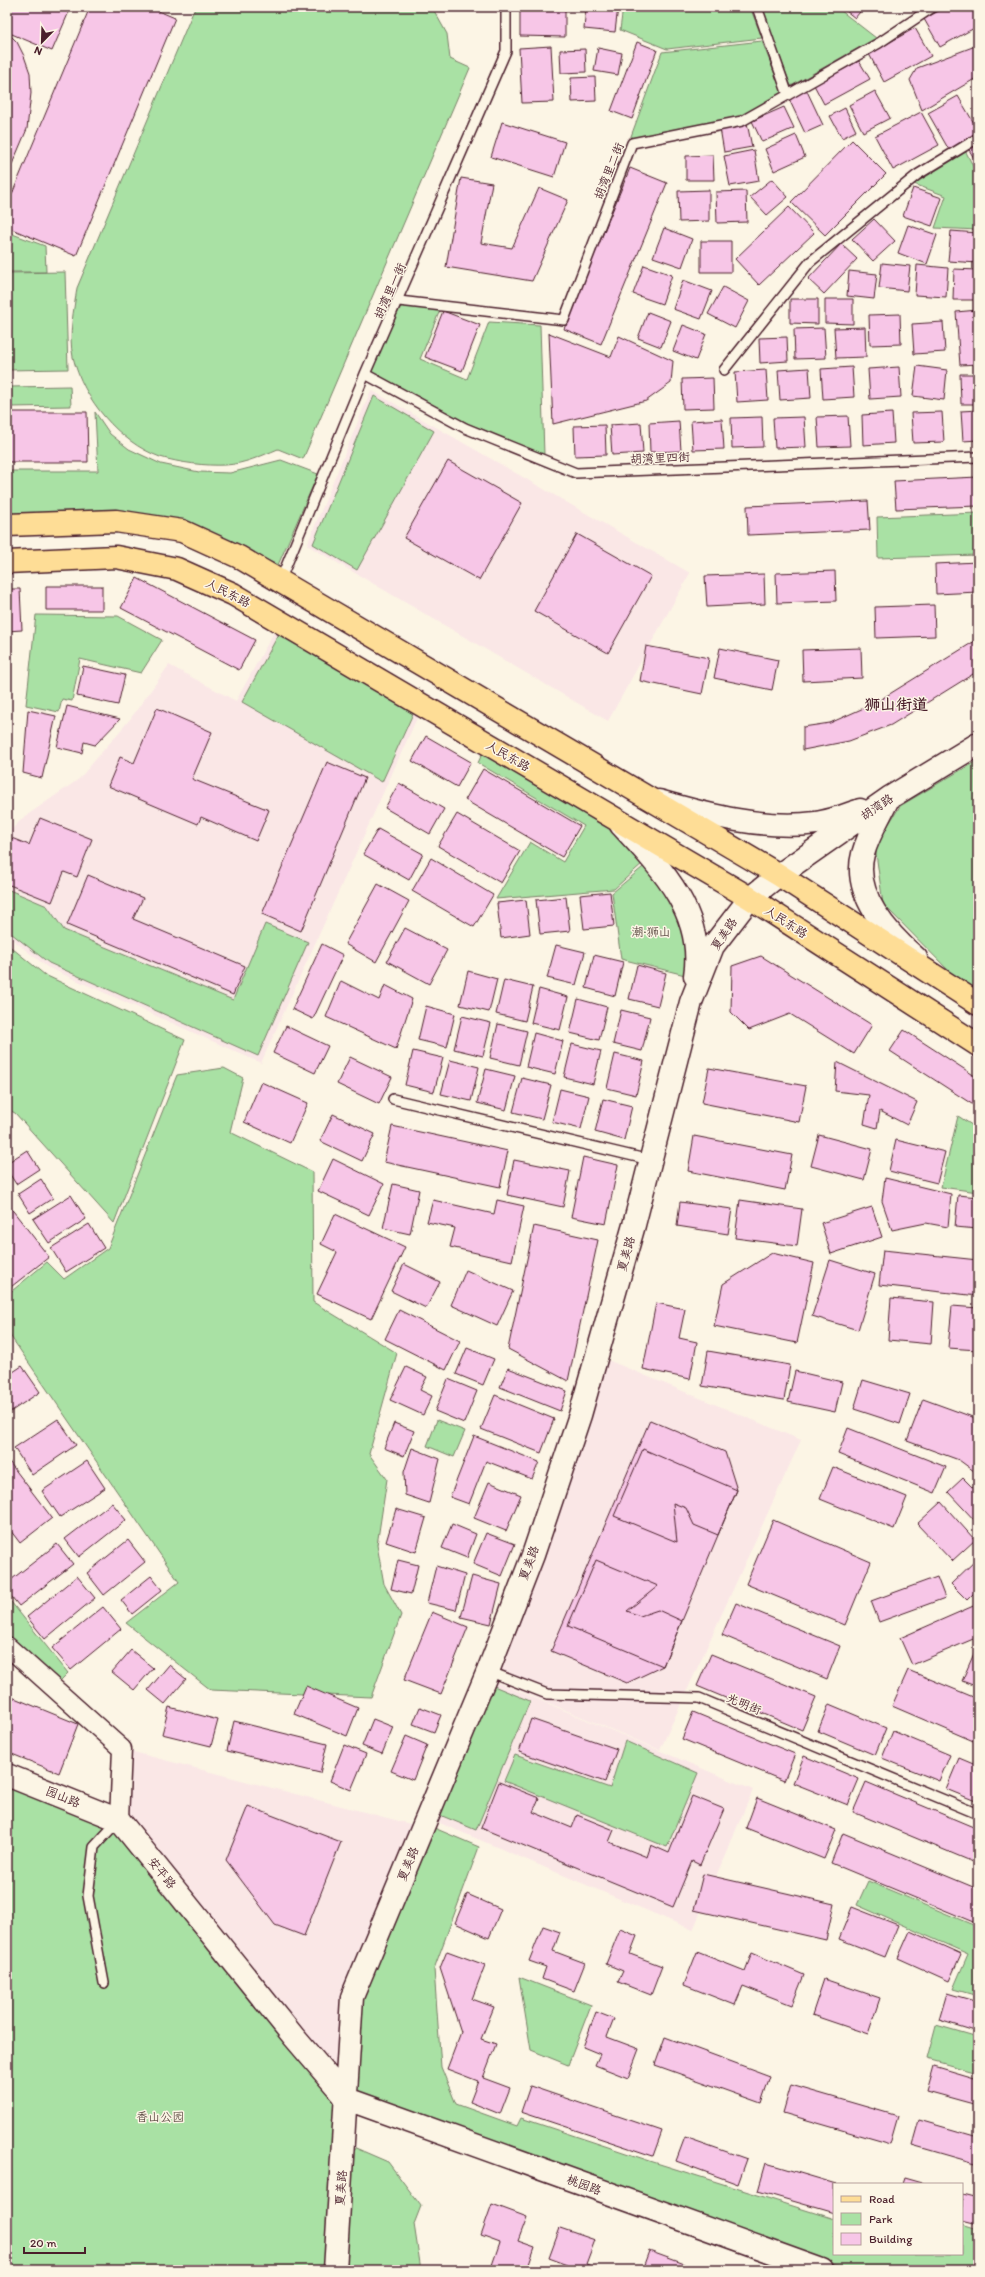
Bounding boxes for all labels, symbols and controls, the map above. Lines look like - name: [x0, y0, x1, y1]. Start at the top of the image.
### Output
- north arrow: [22, 22, 62, 62]
- text: N: [32, 43, 44, 58]
- street label: 胡湾里二街: [591, 141, 627, 202]
- street label: 胡湾里一街: [371, 261, 409, 322]
- street label: 胡湾里四街: [629, 450, 690, 466]
- street label: 人民东路: [203, 576, 253, 610]
- district label: 狮山街道: [864, 695, 928, 714]
- street label: 人民东路: [484, 738, 532, 774]
- street label: 胡湾路: [857, 791, 896, 823]
- street label: 人民东路: [762, 903, 810, 941]
- street label: 夏美路: [708, 915, 740, 953]
- park label: 潮·狮山: [632, 925, 670, 939]
- street label: 夏美路: [614, 1235, 638, 1273]
- street label: 夏美路: [516, 1544, 542, 1582]
- street label: 光明街: [725, 1691, 763, 1717]
- street label: 园山路: [44, 1784, 82, 1810]
- street label: 夏美路: [395, 1845, 421, 1883]
- street label: 安平路: [145, 1855, 179, 1891]
- park label: 香山公园: [136, 2110, 184, 2124]
- street label: 夏美路: [333, 2170, 349, 2206]
- street label: 桃园路: [565, 2172, 603, 2198]
- legend: [833, 2183, 963, 2255]
- text: Road: [869, 2192, 895, 2206]
- text: Park: [869, 2212, 893, 2226]
- scale bar: [24, 2229, 85, 2255]
- text: Building: [869, 2232, 913, 2246]
- text: 20 m: [30, 2236, 57, 2250]

